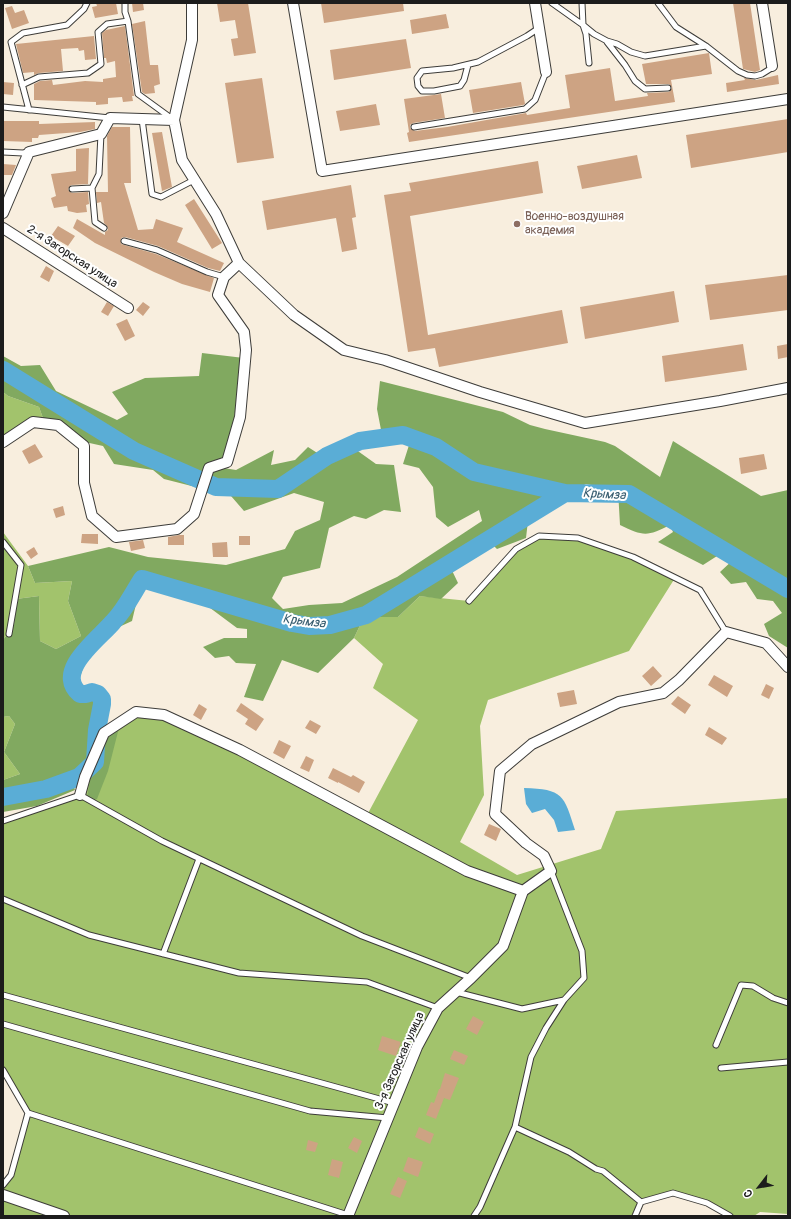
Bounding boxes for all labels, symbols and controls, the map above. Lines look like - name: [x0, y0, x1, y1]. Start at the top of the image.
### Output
- place label: Военно-воздушная академия: [525, 210, 624, 238]
- marker: Военно-воздушная академия: [512, 219, 522, 229]
- street label: 2-я Загорская улица: [24, 222, 120, 292]
- water label: Крымза: [582, 486, 626, 504]
- water label: Крымза: [282, 612, 326, 632]
- street label: 3-я Загорская улица: [372, 1010, 428, 1112]
- north arrow: [739, 1167, 779, 1207]
- text: С: [741, 1187, 756, 1200]

